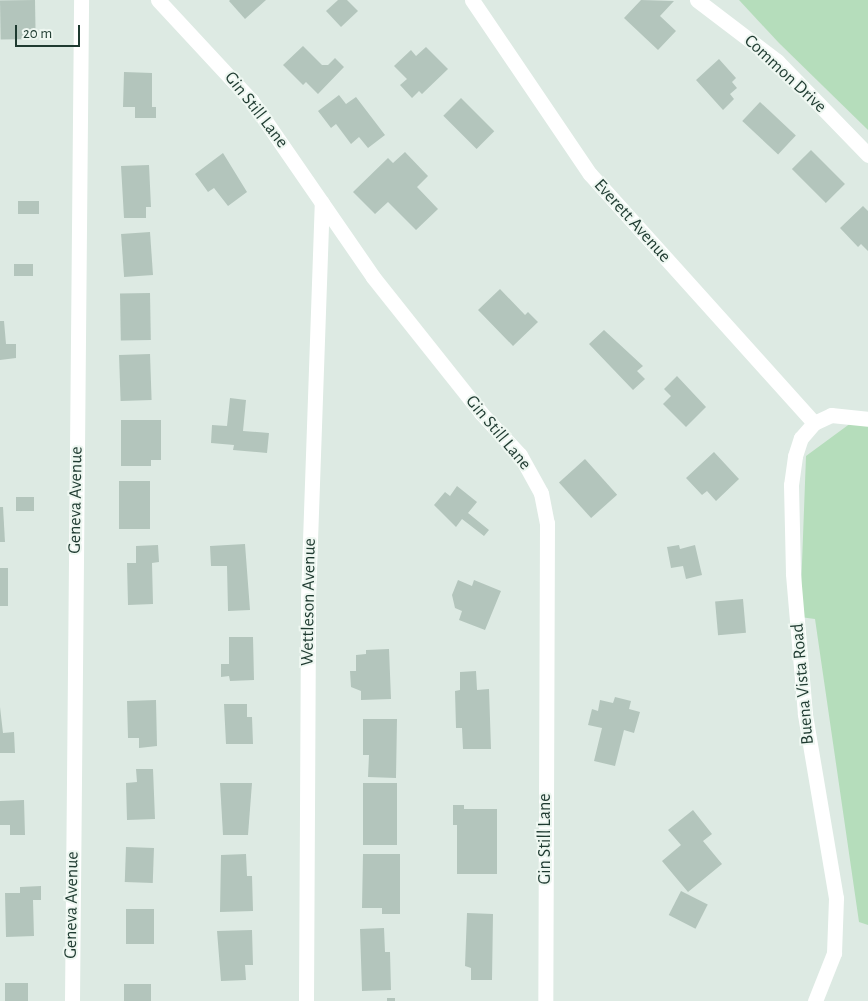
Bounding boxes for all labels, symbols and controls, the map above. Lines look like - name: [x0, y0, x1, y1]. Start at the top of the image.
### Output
- scale bar: [18, 15, 82, 47]
- text: 20 m: [23, 26, 52, 41]
- street label: Common Drive: [739, 30, 831, 118]
- street label: Gin Still Lane: [219, 67, 293, 153]
- street label: Everett Avenue: [589, 175, 675, 267]
- street label: Gin Still Lane: [460, 391, 536, 475]
- street label: Geneva Avenue: [64, 446, 88, 554]
- street label: Wettleson Avenue: [297, 538, 321, 666]
- street label: Buena Vista Road: [787, 622, 819, 746]
- street label: Gin Still Lane: [534, 793, 556, 885]
- street label: Geneva Avenue: [60, 851, 84, 959]

